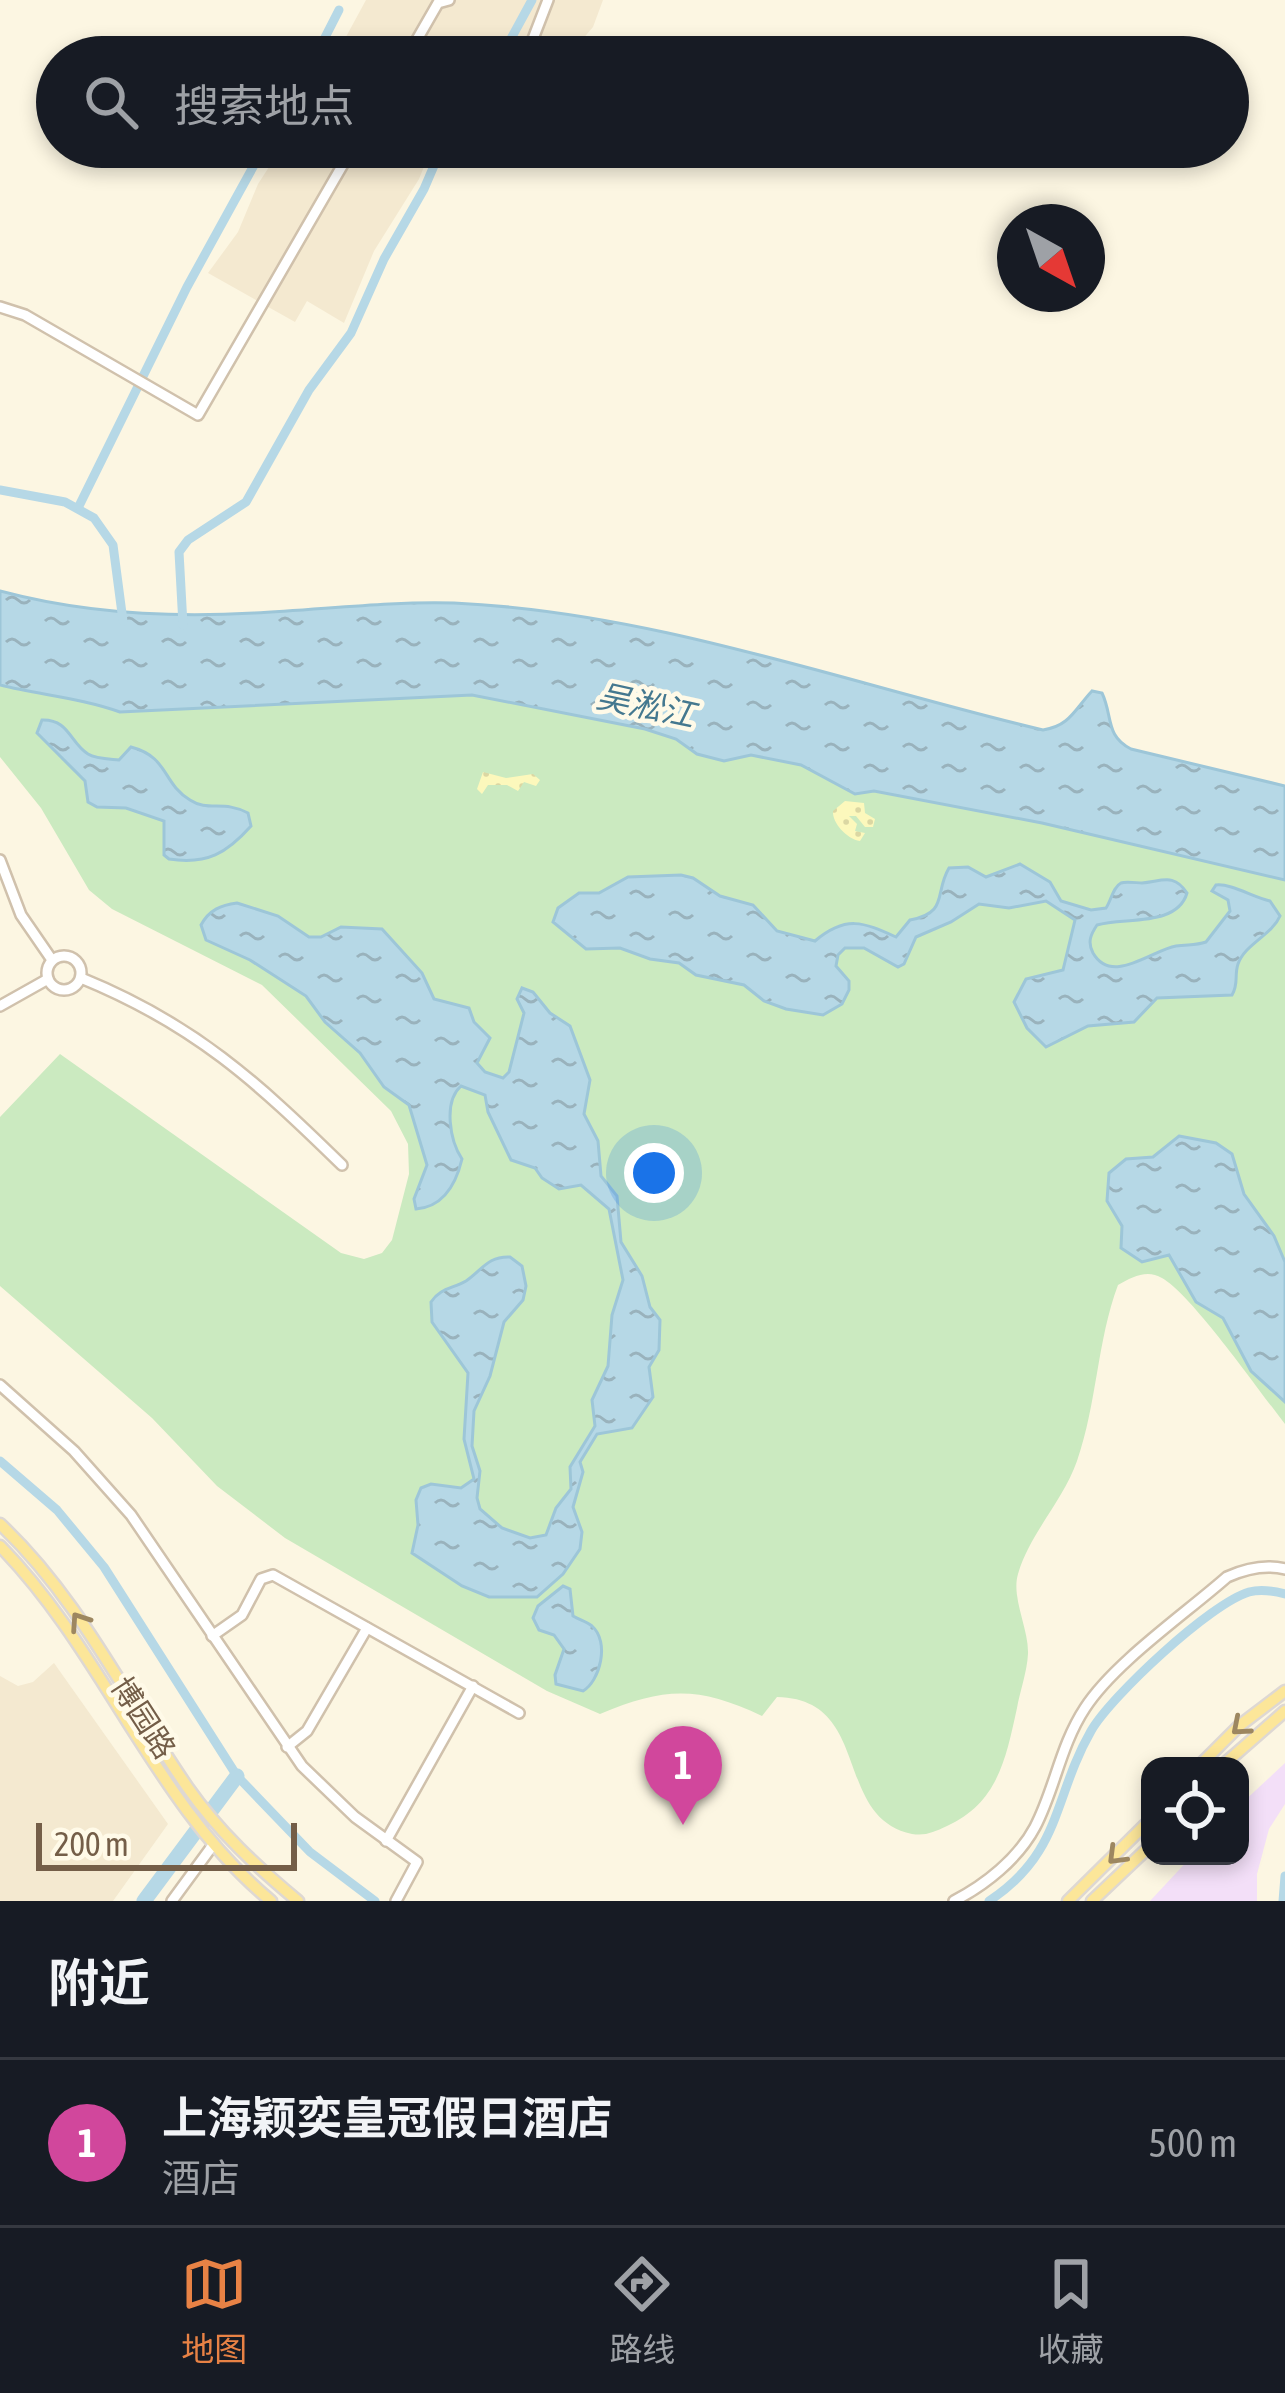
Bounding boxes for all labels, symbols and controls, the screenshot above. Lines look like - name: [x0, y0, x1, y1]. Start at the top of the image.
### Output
- search box: [36, 36, 1249, 168]
- icon: search: [78, 69, 144, 135]
- text: 搜索地点: [174, 80, 354, 132]
- north arrow: [997, 204, 1105, 312]
- water label: 吴淞江: [594, 676, 701, 735]
- your location: [624, 1143, 684, 1203]
- one-way arrow: [72, 1613, 94, 1635]
- street label: 博园路: [105, 1670, 183, 1764]
- one-way arrow: [1232, 1712, 1254, 1734]
- pin: 1: [644, 1726, 722, 1825]
- map controls: [1141, 1757, 1249, 1865]
- button: locate: [1141, 1757, 1249, 1865]
- scale bar: [36, 1817, 297, 1870]
- text: 200 m: [54, 1825, 129, 1863]
- one-way arrow: [1108, 1841, 1130, 1863]
- text: 附近: [48, 1953, 150, 2012]
- text: 上海颖奕皇冠假日酒店: [162, 2092, 612, 2144]
- text: 1: [78, 2121, 96, 2165]
- text: 500 m: [1149, 2121, 1237, 2165]
- text: 酒店: [162, 2156, 240, 2200]
- tab: 地图: [181, 2251, 247, 2371]
- tab: 路线: [609, 2251, 675, 2371]
- tab: 收藏: [1038, 2251, 1104, 2371]

